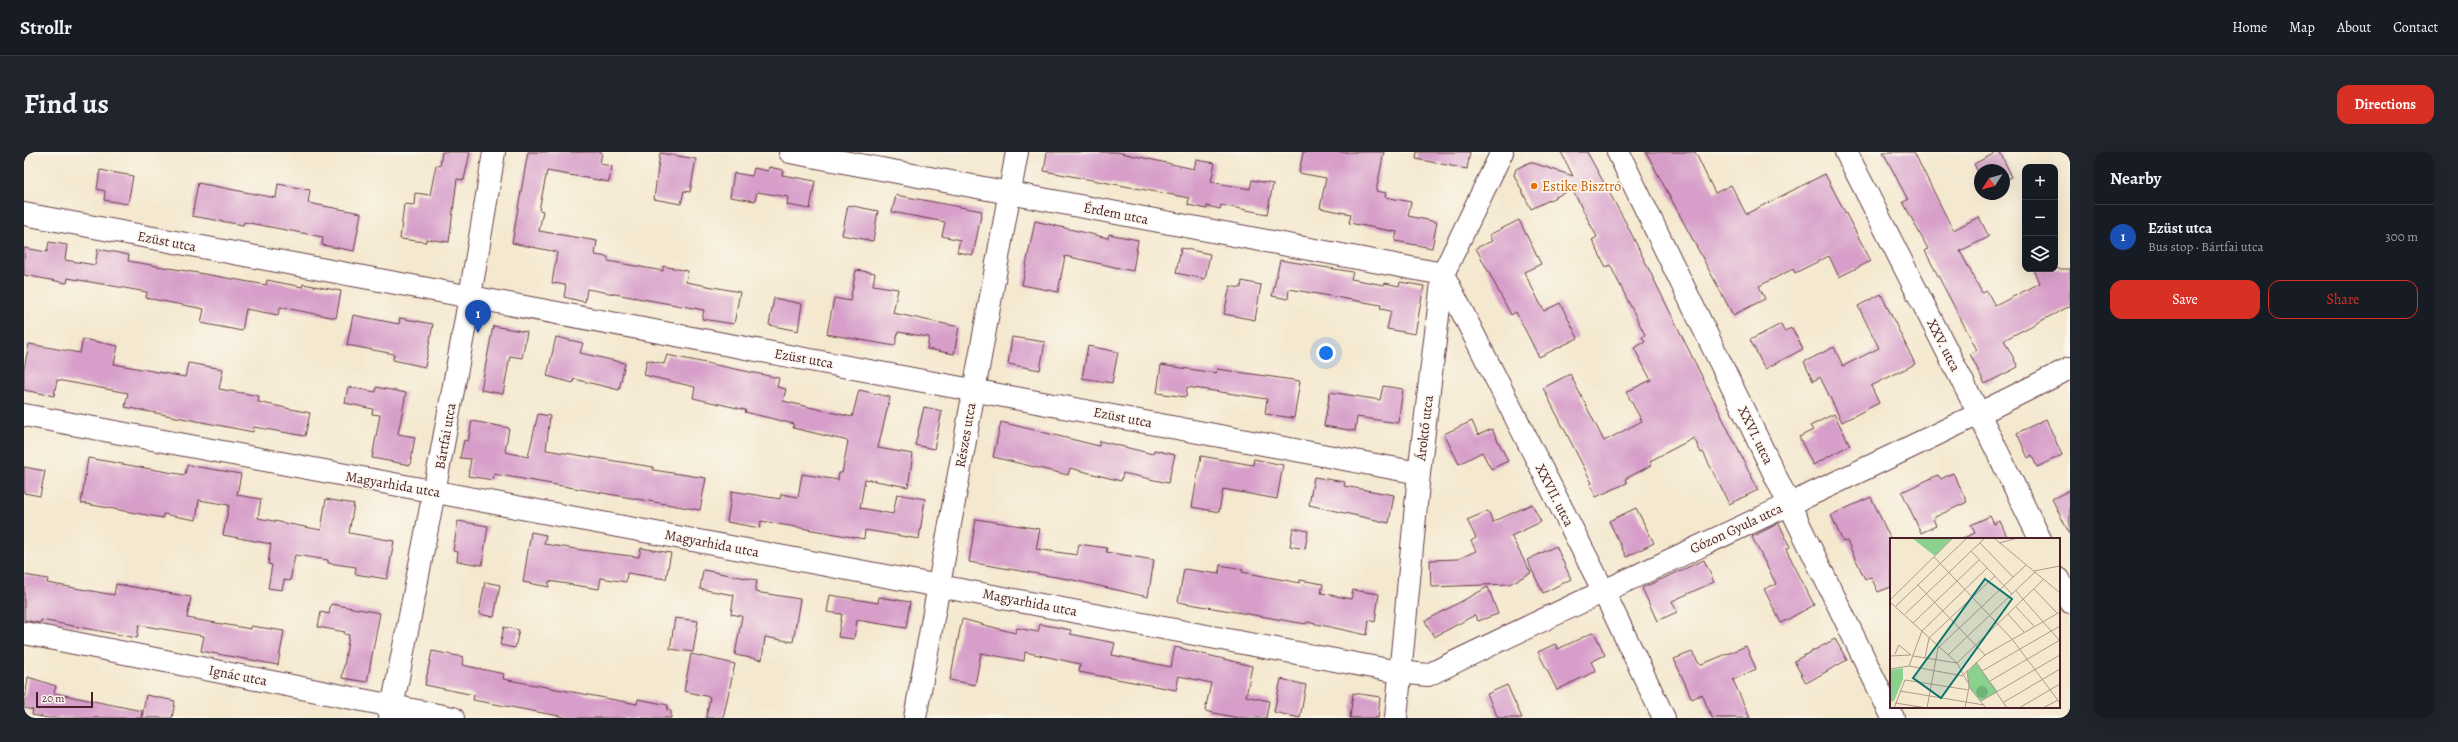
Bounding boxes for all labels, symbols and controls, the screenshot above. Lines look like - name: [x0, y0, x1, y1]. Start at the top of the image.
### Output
- text: Strollr: [20, 15, 72, 41]
- text: Home: [2232, 18, 2267, 37]
- text: Map: [2289, 18, 2315, 37]
- text: About: [2337, 18, 2371, 37]
- text: Contact: [2393, 18, 2438, 37]
- text: Find us: [24, 85, 109, 123]
- button: Directions: [2337, 85, 2434, 124]
- north arrow: [1974, 164, 2010, 200]
- map controls: [2022, 164, 2058, 272]
- button: +: [2022, 164, 2058, 200]
- text: Nearby: [2110, 167, 2161, 190]
- place label: Estike Bisztró: [1542, 177, 1621, 196]
- marker: Estike Bisztró: [1529, 181, 1539, 191]
- street label: Érdem utca: [1082, 198, 1150, 229]
- button: −: [2022, 200, 2058, 236]
- text: Ezüst utca: [2148, 218, 2212, 238]
- street label: Ezüst utca: [136, 226, 198, 257]
- text: 1: [2121, 228, 2125, 245]
- text: 300 m: [2385, 228, 2418, 245]
- button: layers: [2022, 236, 2058, 272]
- text: Bus stop · Bártfai utca: [2148, 238, 2263, 255]
- button: Save: [2110, 280, 2260, 319]
- button: Share: [2268, 280, 2418, 319]
- pin: 1: [465, 300, 491, 333]
- street label: XXV. utca: [1922, 316, 1965, 375]
- your location: [1316, 343, 1336, 363]
- street label: Ezüst utca: [773, 344, 835, 373]
- street label: Ároktő utca: [1411, 394, 1438, 463]
- street label: Bártfai utca: [430, 401, 461, 471]
- street label: Részes utca: [950, 401, 981, 469]
- street label: Ezüst utca: [1092, 402, 1154, 433]
- street label: XXVI. utca: [1733, 403, 1778, 468]
- street label: XXVII. utca: [1531, 461, 1579, 530]
- street label: Magyarhida utca: [344, 467, 442, 502]
- street label: Gózon Gyula utca: [1687, 499, 1786, 558]
- street label: Magyarhida utca: [663, 525, 761, 562]
- inset map: [1890, 538, 2060, 708]
- street label: Magyarhida utca: [981, 584, 1079, 621]
- street label: Ignác utca: [207, 661, 269, 691]
- scale bar: [36, 690, 93, 709]
- text: 20 m: [42, 691, 64, 706]

